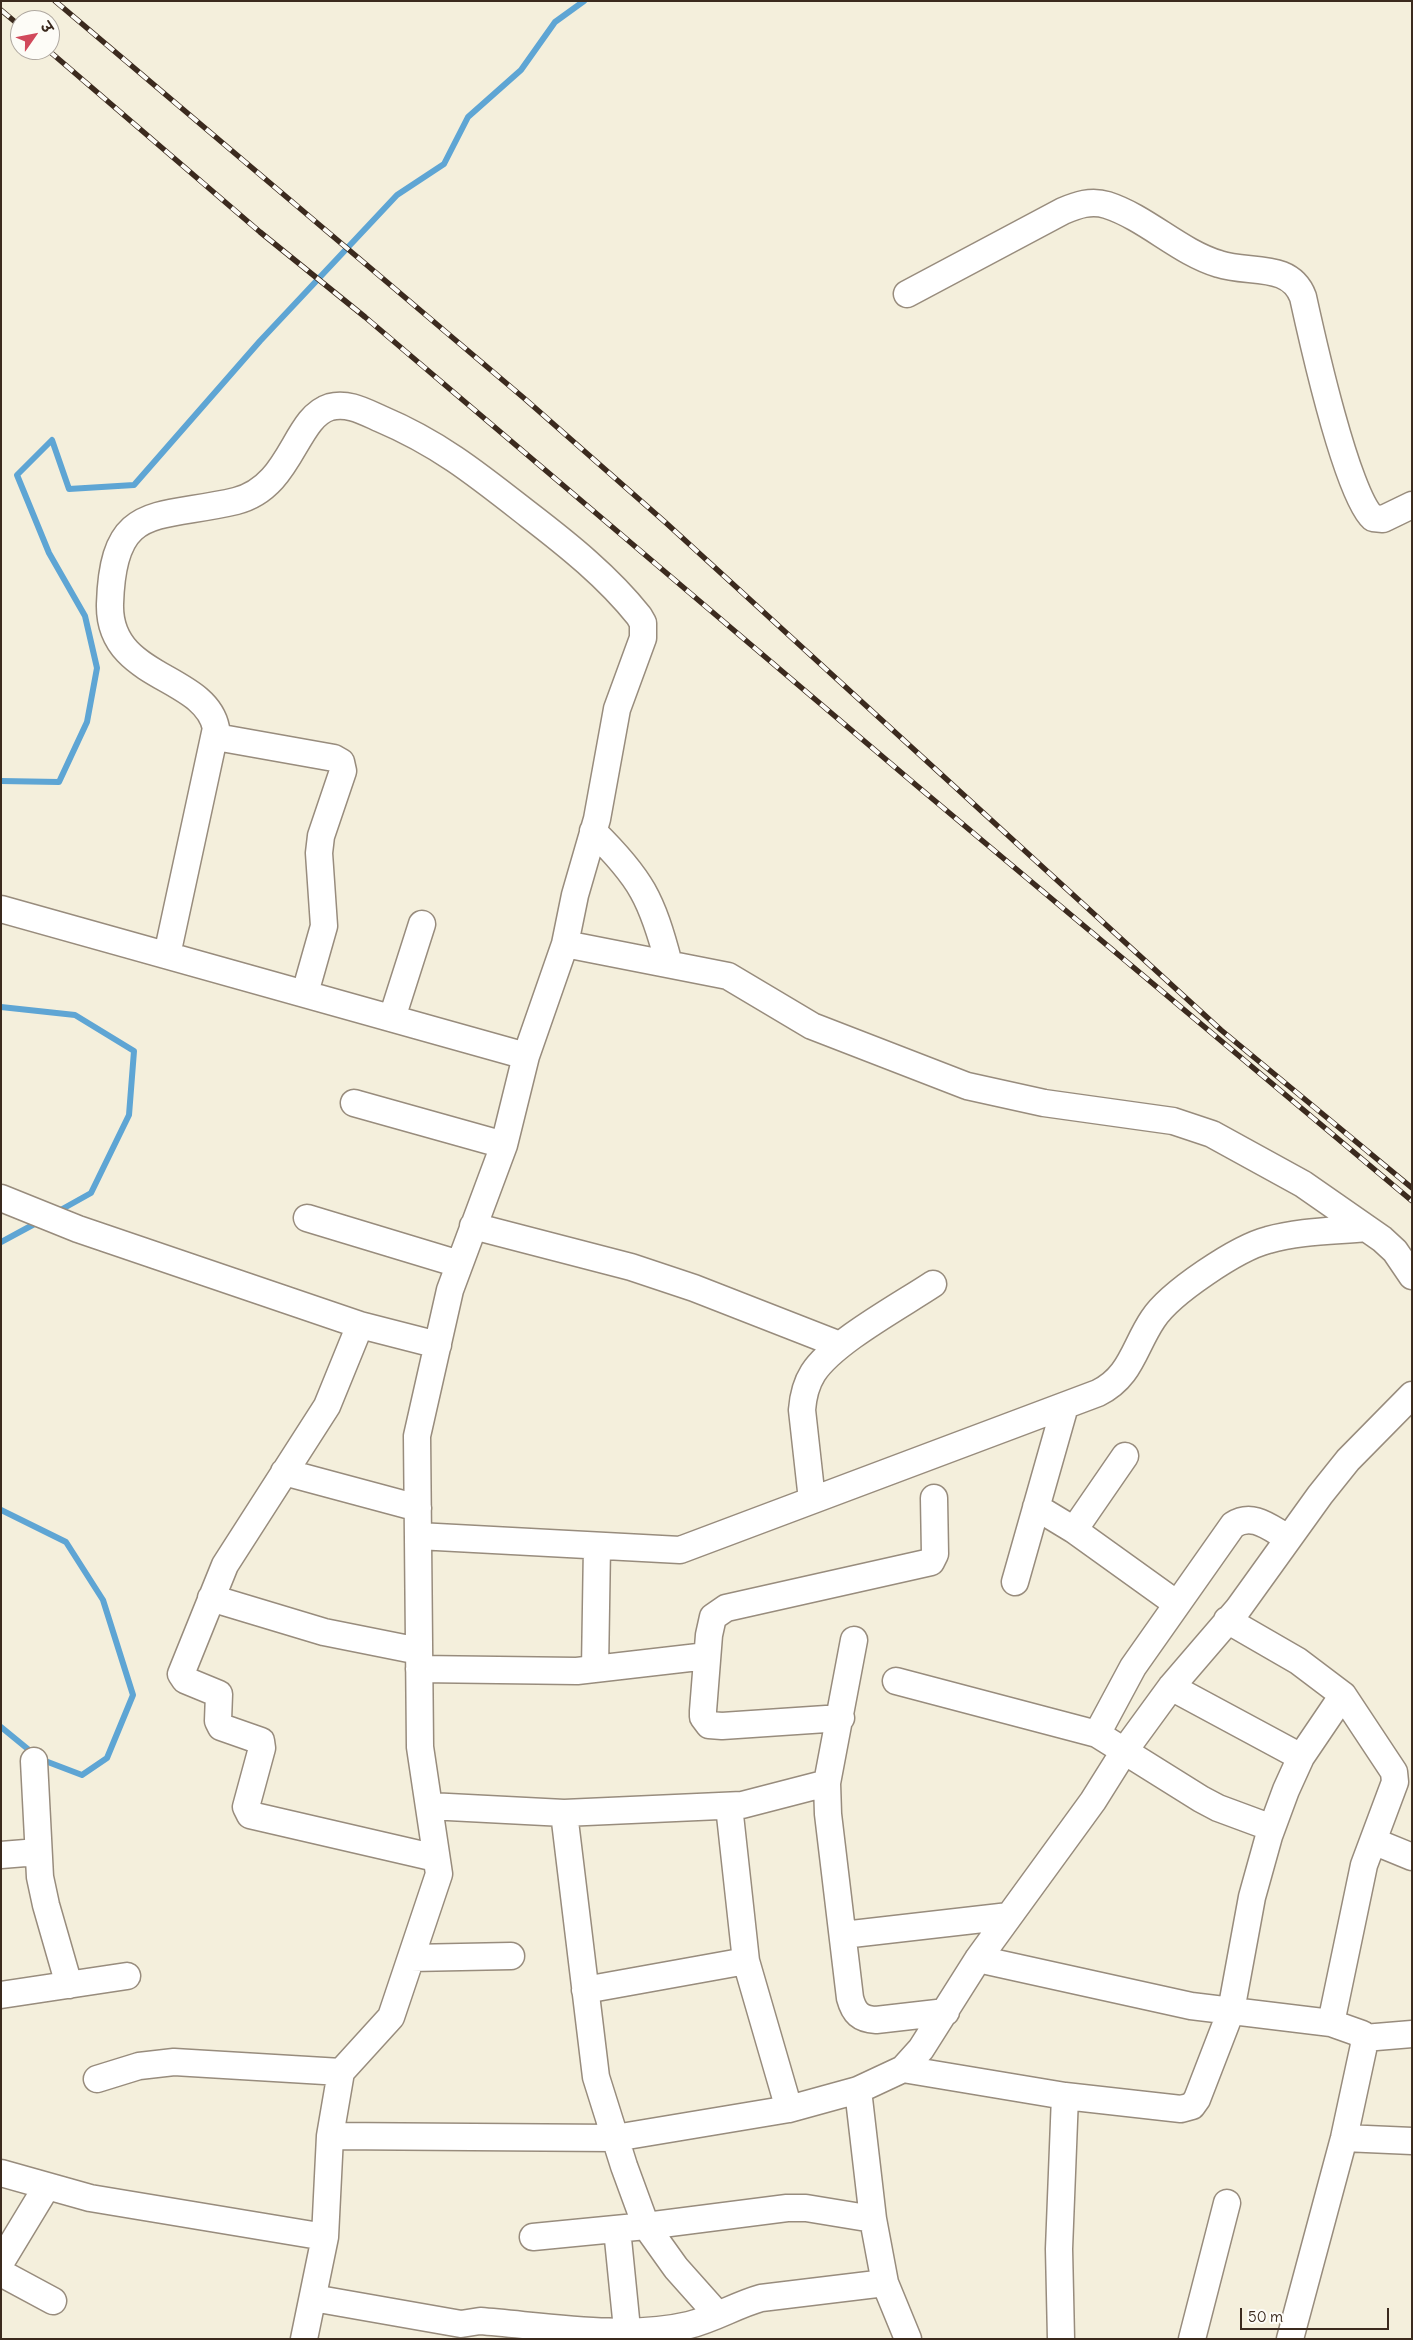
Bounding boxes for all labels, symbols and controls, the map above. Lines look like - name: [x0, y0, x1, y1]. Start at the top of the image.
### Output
- north arrow: [10, 10, 60, 60]
- text: उ: [37, 19, 57, 36]
- scale bar: [1243, 2298, 1392, 2330]
- text: 50 m: [1248, 2307, 1283, 2326]

